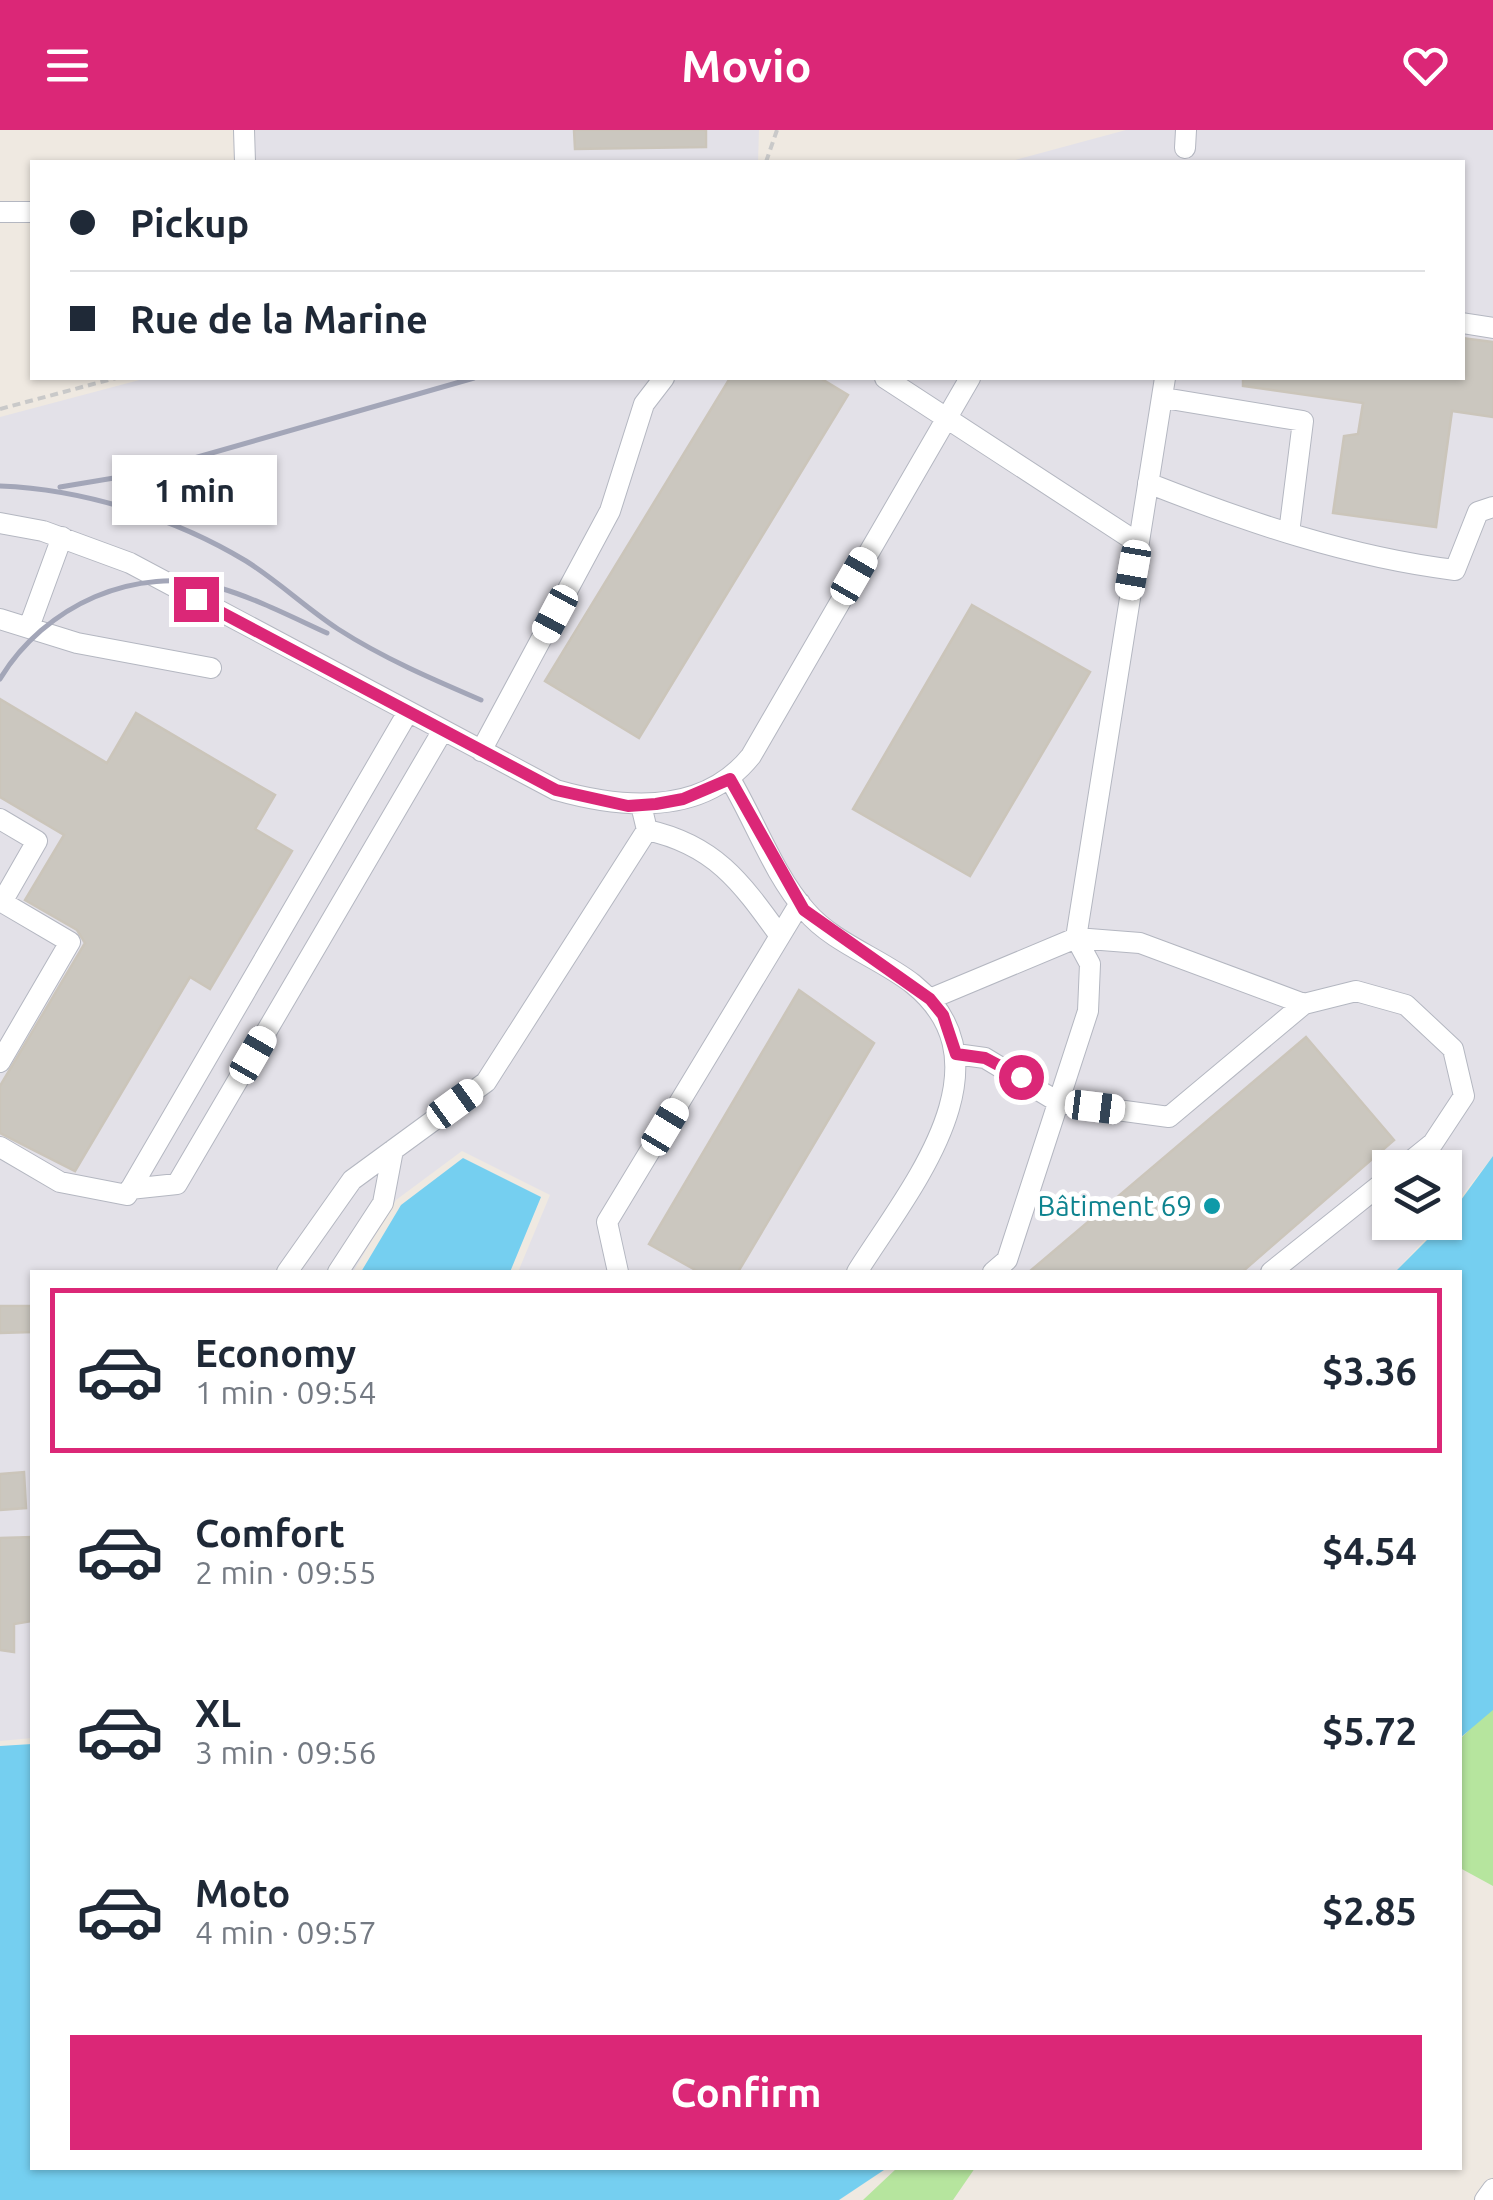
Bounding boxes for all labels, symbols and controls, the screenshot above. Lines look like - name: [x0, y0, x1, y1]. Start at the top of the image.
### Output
- icon: menu: [40, 38, 95, 93]
- icon: heart: [1398, 38, 1453, 93]
- text: Movio: [681, 40, 812, 91]
- text: Pickup: [130, 202, 249, 244]
- text: Rue de la Marine: [130, 298, 428, 340]
- callout: 1 min: [114, 454, 278, 524]
- text: 1 min: [154, 472, 235, 508]
- car: [1113, 538, 1153, 602]
- car: [826, 543, 882, 609]
- route end: [174, 577, 219, 622]
- car: [528, 580, 582, 648]
- car: [225, 1022, 281, 1088]
- route start: [999, 1055, 1044, 1100]
- car: [422, 1074, 488, 1134]
- car: [1063, 1088, 1127, 1126]
- car: [637, 1094, 693, 1160]
- map controls: [1372, 1150, 1462, 1240]
- button: layers: [1372, 1150, 1462, 1240]
- place label: Bâtiment 69: [1037, 1190, 1192, 1221]
- marker: Bâtiment 69: [1201, 1195, 1223, 1217]
- icon: car: [75, 1326, 165, 1416]
- text: Economy: [195, 1332, 356, 1374]
- text: $3.36: [1322, 1350, 1417, 1392]
- text: 1 min · 09:54: [195, 1374, 377, 1410]
- icon: car: [75, 1506, 165, 1596]
- text: Comfort: [195, 1512, 345, 1554]
- text: $4.54: [1322, 1530, 1417, 1572]
- text: 2 min · 09:55: [195, 1554, 377, 1590]
- icon: car: [75, 1686, 165, 1776]
- text: XL: [195, 1692, 241, 1734]
- text: $5.72: [1322, 1710, 1417, 1752]
- text: 3 min · 09:56: [195, 1734, 377, 1770]
- icon: car: [75, 1866, 165, 1956]
- text: Moto: [195, 1872, 290, 1914]
- text: $2.85: [1322, 1890, 1417, 1932]
- text: 4 min · 09:57: [195, 1914, 377, 1950]
- button: Confirm: [70, 2035, 1422, 2150]

